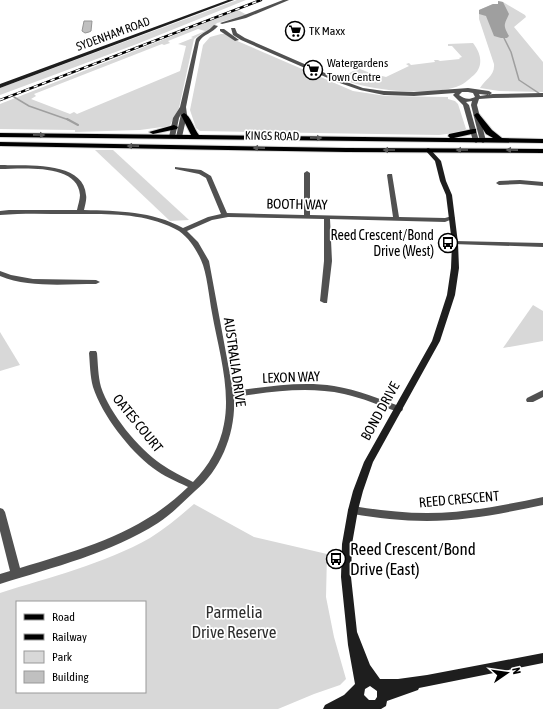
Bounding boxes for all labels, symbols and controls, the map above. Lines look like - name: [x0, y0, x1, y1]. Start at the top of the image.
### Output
- street label: SYDENHAM ROAD: [74, 14, 152, 54]
- supermarket icon: TK Maxx: [284, 20, 306, 42]
- place label: TK Maxx: [309, 24, 345, 38]
- place label: Watergardens Town Centre: [327, 56, 388, 84]
- supermarket icon: Watergardens Town Centre: [302, 59, 324, 81]
- street label: KINGS ROAD: [245, 129, 300, 143]
- one-way arrow: [33, 132, 45, 139]
- one-way arrow: [310, 135, 323, 141]
- one-way arrow: [126, 143, 139, 149]
- one-way arrow: [252, 145, 265, 151]
- one-way arrow: [382, 147, 395, 153]
- one-way arrow: [455, 147, 468, 153]
- one-way arrow: [505, 147, 518, 153]
- street label: BOOTH WAY: [266, 195, 328, 213]
- place label: Reed Crescent/Bond Drive (West): [330, 227, 434, 259]
- bus stop icon: Reed Crescent/Bond Drive (West): [437, 232, 459, 254]
- street label: AUSTRALIA DRIVE: [221, 316, 249, 408]
- street label: LEXON WAY: [262, 368, 321, 386]
- street label: BOND DRIVE: [357, 379, 403, 443]
- street label: OATES COURT: [110, 391, 166, 455]
- street label: REED CRESCENT: [418, 488, 500, 510]
- place label: Reed Crescent/Bond Drive (East): [350, 539, 476, 579]
- bus stop icon: Reed Crescent/Bond Drive (East): [325, 548, 347, 570]
- legend: [16, 601, 146, 693]
- park label: Parmelia Drive Reserve: [192, 602, 277, 642]
- text: Road: [52, 610, 75, 624]
- text: Railway: [52, 630, 87, 644]
- text: Park: [52, 650, 73, 664]
- north arrow: [487, 653, 527, 693]
- text: N: [510, 666, 523, 675]
- text: Building: [52, 670, 90, 684]

